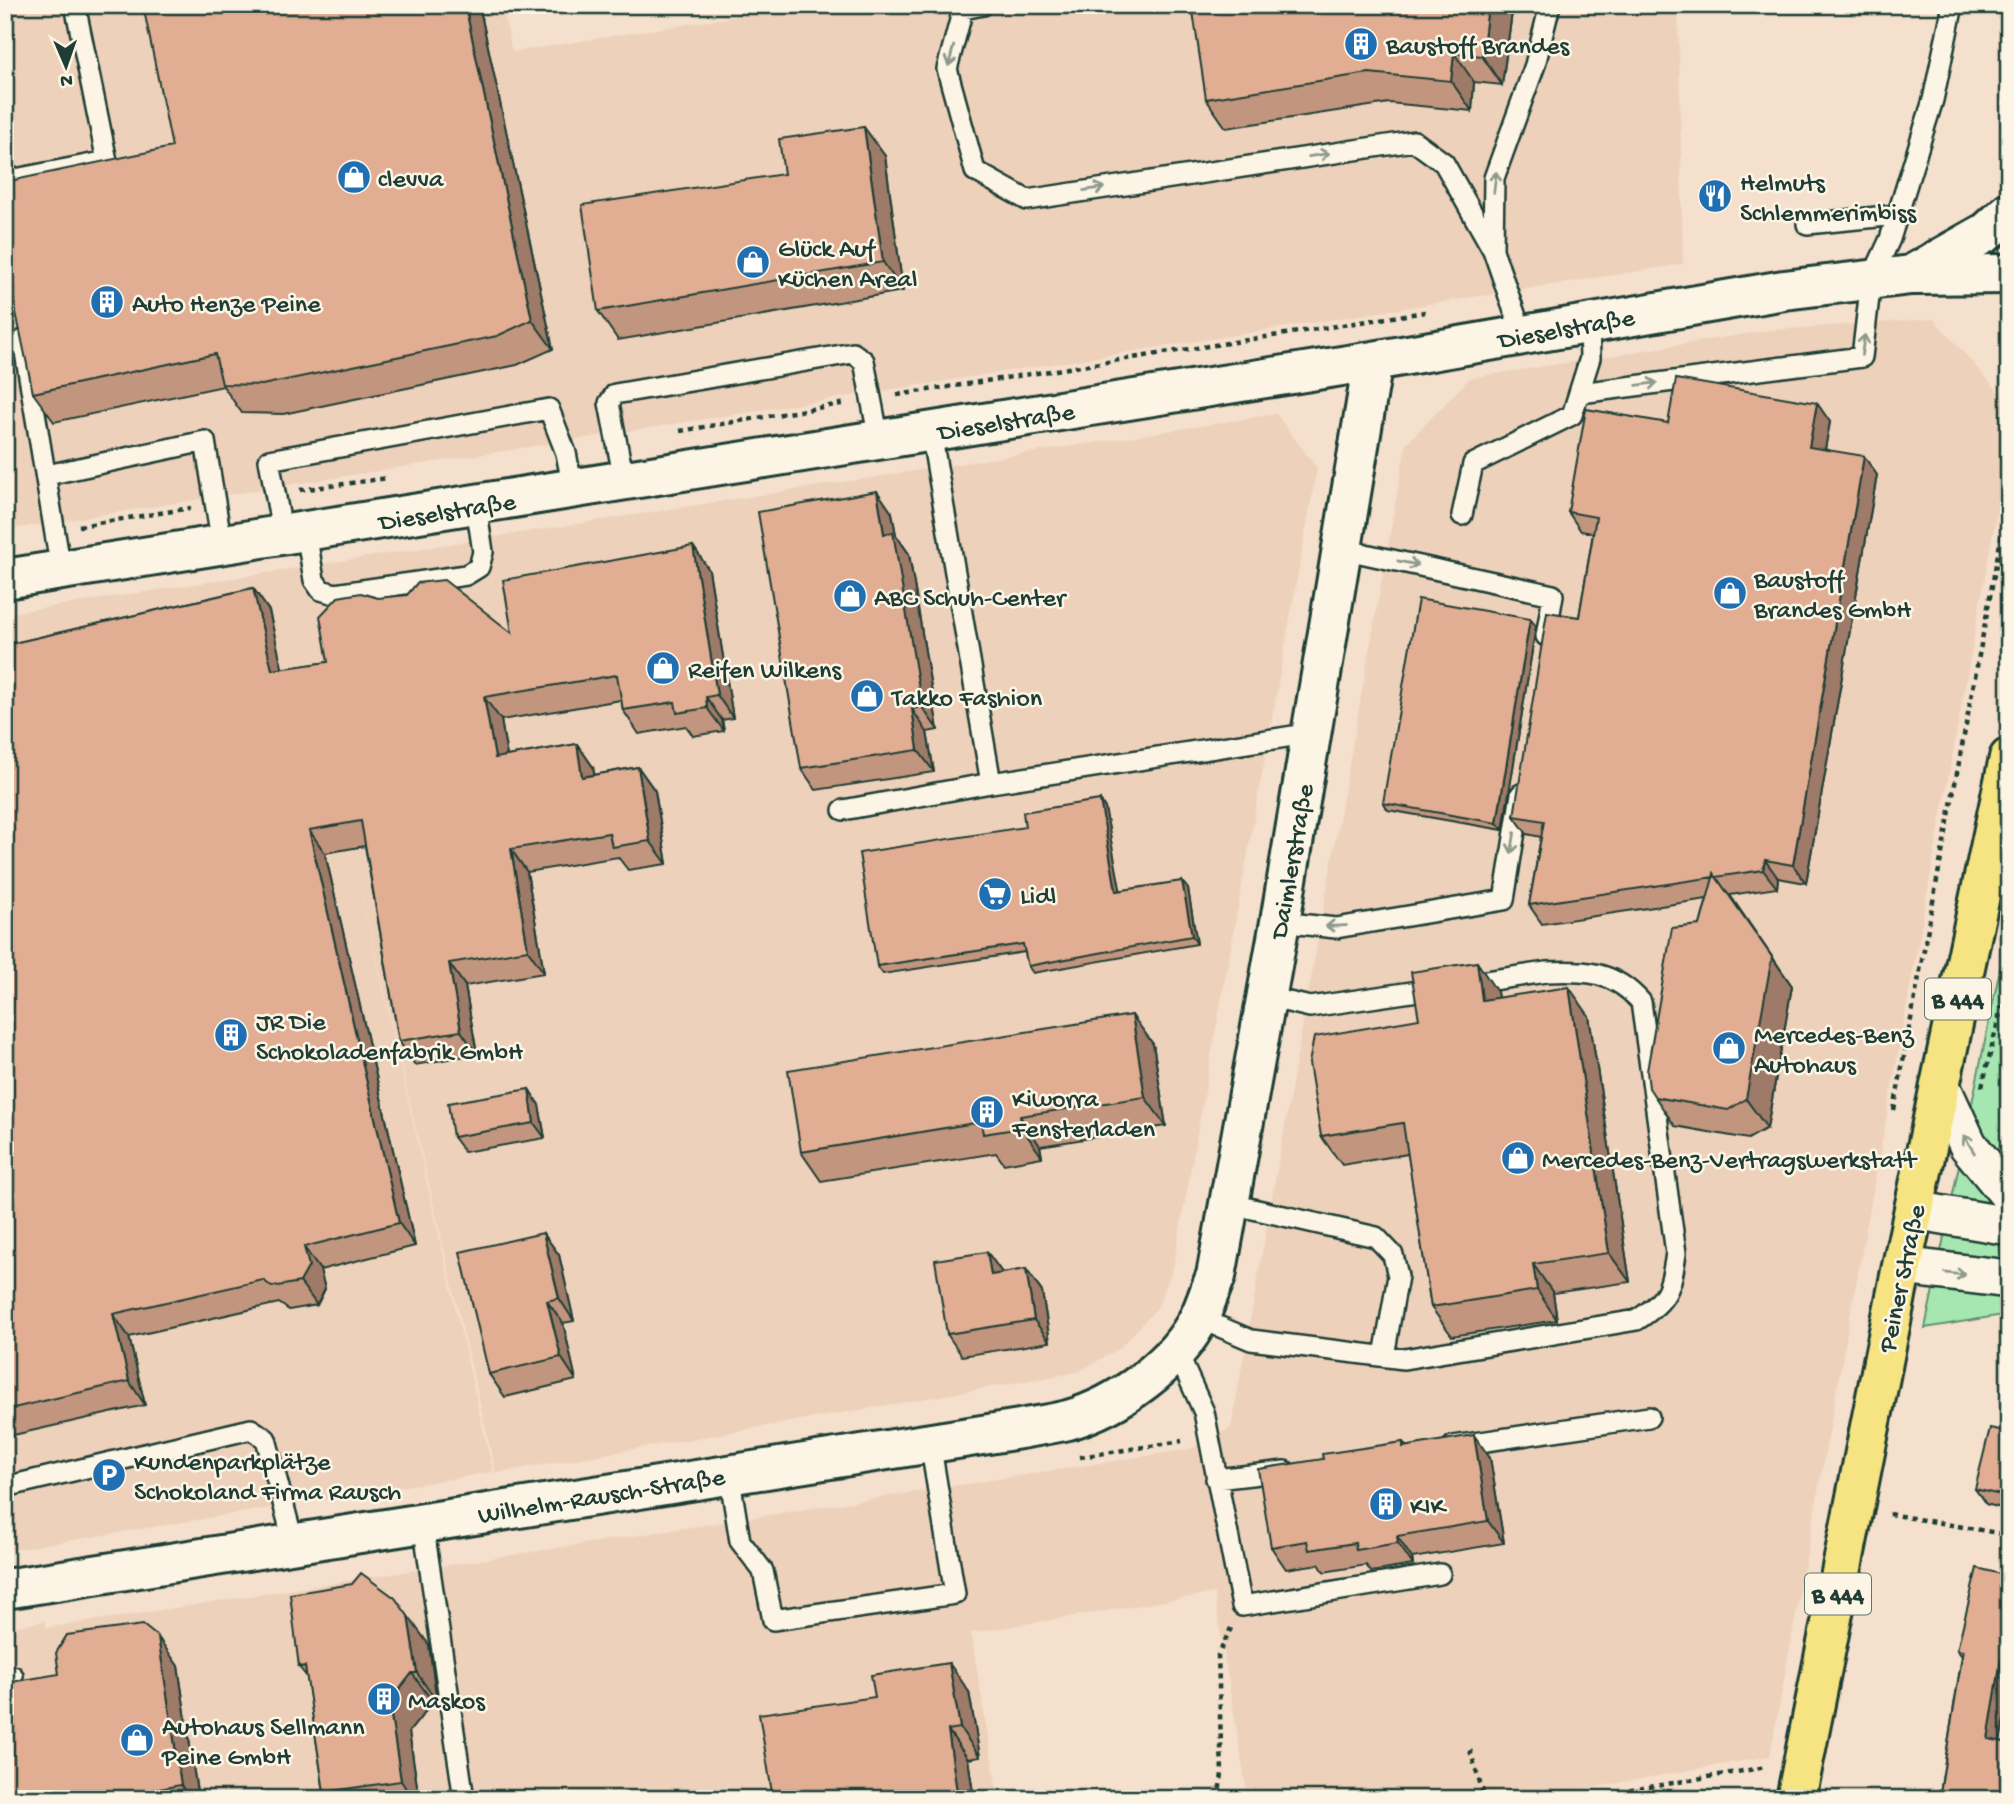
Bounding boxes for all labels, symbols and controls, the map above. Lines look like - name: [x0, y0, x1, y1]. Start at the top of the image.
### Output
- building icon: Baustoff Brandes: [1342, 25, 1380, 63]
- north arrow: [32, 32, 102, 102]
- place label: Baustoff Brandes: [1385, 33, 1571, 64]
- one-way arrow: [944, 44, 957, 67]
- text: N: [60, 68, 73, 91]
- one-way arrow: [1307, 148, 1330, 161]
- shop icon: clevva: [335, 158, 373, 196]
- place label: clevva: [378, 166, 445, 197]
- place label: Helmuts Schlemmerimbiss: [1740, 170, 1918, 231]
- one-way arrow: [1489, 171, 1502, 194]
- restaurant icon: Helmuts Schlemmerimbiss: [1696, 177, 1734, 215]
- one-way arrow: [1082, 183, 1105, 196]
- place label: Glück Auf Küchen Areal: [778, 236, 917, 297]
- shop icon: Glück Auf Küchen Areal: [734, 243, 772, 281]
- building icon: Auto Henze Peine: [88, 283, 126, 321]
- place label: Auto Henze Peine: [132, 291, 321, 322]
- street label: Dieselstraße: [1494, 304, 1638, 359]
- one-way arrow: [1857, 335, 1870, 357]
- one-way arrow: [1635, 378, 1658, 391]
- street label: Dieselstraße: [934, 398, 1078, 451]
- street label: Dieselstraße: [375, 488, 519, 541]
- one-way arrow: [1396, 557, 1419, 571]
- place label: Baustoff Brandes GmbH: [1753, 567, 1911, 628]
- shop icon: Baustoff Brandes GmbH: [1711, 574, 1749, 612]
- shop icon: ABC Schuh-Center: [831, 577, 869, 615]
- place label: ABC Schuh-Center: [874, 585, 1068, 616]
- shop icon: Reifen Wilkens: [644, 649, 682, 687]
- place label: Reifen Wilkens: [688, 657, 842, 688]
- shop icon: Takko Fashion: [848, 677, 886, 715]
- place label: Takko Fashion: [890, 685, 1043, 716]
- street label: Daimlerstraße: [1265, 781, 1323, 944]
- one-way arrow: [1506, 831, 1519, 854]
- supermarket icon: Lidl: [976, 875, 1014, 913]
- place label: Lidl: [1020, 883, 1056, 914]
- one-way arrow: [1325, 920, 1348, 933]
- road number: B 444: [1925, 979, 1991, 1020]
- place label: JR Die Schokoladenfabrik GmbH: [256, 1009, 523, 1070]
- building icon: JR Die Schokoladenfabrik GmbH: [212, 1016, 250, 1054]
- place label: Mercedes-Benz Autohaus: [1754, 1022, 1915, 1083]
- shop icon: Mercedes-Benz Autohaus: [1710, 1029, 1748, 1067]
- place label: Kiworra Fensterladen: [1011, 1086, 1156, 1147]
- building icon: Kiworra Fensterladen: [968, 1093, 1006, 1131]
- one-way arrow: [1962, 1134, 1976, 1154]
- shop icon: Mercedes-Benz-Vertragswerkstatt: [1499, 1139, 1537, 1177]
- place label: Mercedes-Benz-Vertragswerkstatt: [1542, 1147, 1918, 1178]
- street label: Peiner Straße: [1873, 1202, 1935, 1357]
- one-way arrow: [1943, 1267, 1966, 1280]
- place label: Kundenparkplätze Schokoland Firma Rausch: [134, 1449, 401, 1510]
- parking icon: Kundenparkplätze Schokoland Firma Rausch: [90, 1456, 128, 1494]
- street label: Wilhelm-Rausch-Straße: [476, 1464, 728, 1533]
- building icon: KIK: [1367, 1485, 1405, 1523]
- place label: KIK: [1410, 1493, 1448, 1524]
- road number: B 444: [1805, 1574, 1871, 1614]
- building icon: Maskos: [365, 1680, 403, 1718]
- place label: Maskos: [408, 1688, 486, 1719]
- place label: Autohaus Sellmann Peine GmbH: [161, 1714, 365, 1775]
- shop icon: Autohaus Sellmann Peine GmbH: [118, 1721, 156, 1759]

